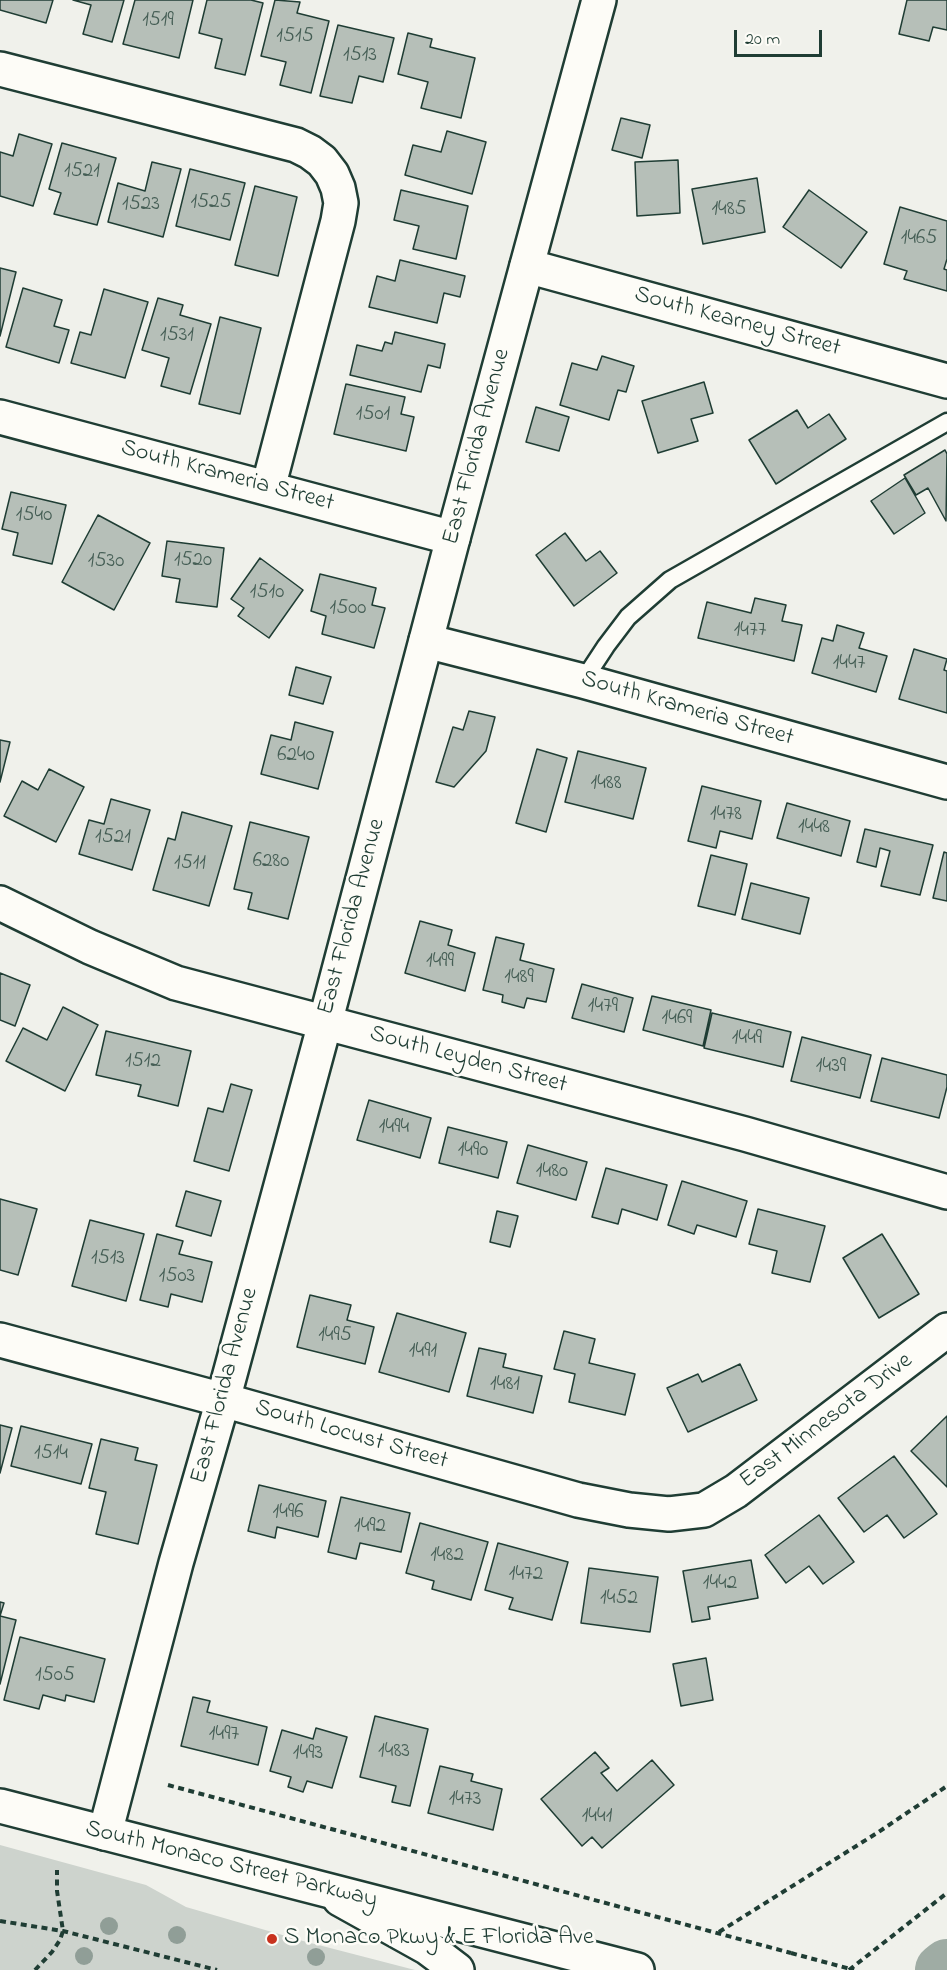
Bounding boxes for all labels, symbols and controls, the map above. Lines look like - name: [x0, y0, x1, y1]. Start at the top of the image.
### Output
- house number: 1519: [142, 9, 174, 35]
- scale bar: [737, 18, 826, 56]
- house number: 1515: [276, 25, 314, 51]
- text: 20 m: [745, 27, 780, 53]
- house number: 1513: [343, 44, 377, 70]
- house number: 1521: [64, 160, 100, 186]
- house number: 1525: [190, 191, 232, 217]
- house number: 1523: [122, 193, 160, 219]
- house number: 1485: [711, 198, 747, 224]
- house number: 1465: [901, 227, 937, 253]
- street label: South Kearney Street: [631, 282, 843, 364]
- house number: 1531: [160, 324, 194, 350]
- street label: East Florida Avenue: [438, 346, 518, 548]
- house number: 1501: [356, 403, 390, 429]
- street label: South Krameria Street: [117, 435, 337, 519]
- house number: 1540: [16, 504, 52, 530]
- house number: 1520: [174, 549, 212, 575]
- house number: 1530: [88, 550, 124, 576]
- house number: 1510: [250, 581, 284, 607]
- house number: 1500: [330, 597, 366, 623]
- house number: 1477: [734, 619, 766, 645]
- house number: 1447: [833, 652, 865, 678]
- street label: South Krameria Street: [577, 666, 797, 754]
- house number: 6240: [277, 744, 315, 770]
- house number: 1488: [590, 772, 622, 798]
- house number: 1478: [710, 803, 742, 829]
- street label: East Florida Avenue: [313, 816, 393, 1018]
- house number: 1448: [798, 816, 830, 842]
- house number: 1521: [95, 826, 131, 852]
- house number: 6280: [253, 850, 289, 876]
- house number: 1511: [174, 852, 206, 878]
- house number: 1499: [426, 950, 454, 976]
- house number: 1489: [504, 966, 534, 992]
- house number: 1479: [588, 995, 618, 1021]
- house number: 1469: [662, 1007, 692, 1033]
- street label: South Leyden Street: [366, 1021, 570, 1101]
- house number: 1449: [732, 1027, 762, 1053]
- house number: 1512: [125, 1050, 161, 1076]
- house number: 1439: [816, 1055, 846, 1081]
- house number: 1494: [379, 1116, 409, 1142]
- house number: 1490: [458, 1139, 488, 1165]
- house number: 1480: [536, 1160, 568, 1186]
- house number: 1513: [91, 1247, 125, 1273]
- house number: 1503: [159, 1265, 195, 1291]
- street label: East Florida Avenue: [186, 1285, 266, 1487]
- house number: 1495: [318, 1324, 352, 1350]
- house number: 1491: [409, 1340, 437, 1366]
- street label: East Minnesota Drive: [735, 1348, 919, 1496]
- house number: 1481: [490, 1373, 520, 1399]
- street label: South Locust Street: [251, 1395, 451, 1477]
- house number: 1514: [34, 1442, 68, 1468]
- house number: 1496: [273, 1501, 303, 1527]
- house number: 1492: [354, 1515, 386, 1541]
- house number: 1482: [430, 1544, 464, 1570]
- house number: 1472: [509, 1563, 543, 1589]
- house number: 1442: [703, 1572, 737, 1598]
- house number: 1452: [600, 1587, 638, 1613]
- house number: 1505: [35, 1664, 75, 1690]
- house number: 1497: [209, 1723, 239, 1749]
- house number: 1483: [378, 1740, 410, 1766]
- house number: 1493: [293, 1742, 323, 1768]
- house number: 1473: [449, 1788, 481, 1814]
- house number: 1441: [582, 1805, 612, 1831]
- street label: South Monaco Street Parkway: [82, 1816, 380, 1916]
- place label: S Monaco Pkwy & E Florida Ave: [284, 1925, 594, 1953]
- marker: S Monaco Pkwy & E Florida Ave: [265, 1932, 279, 1946]

